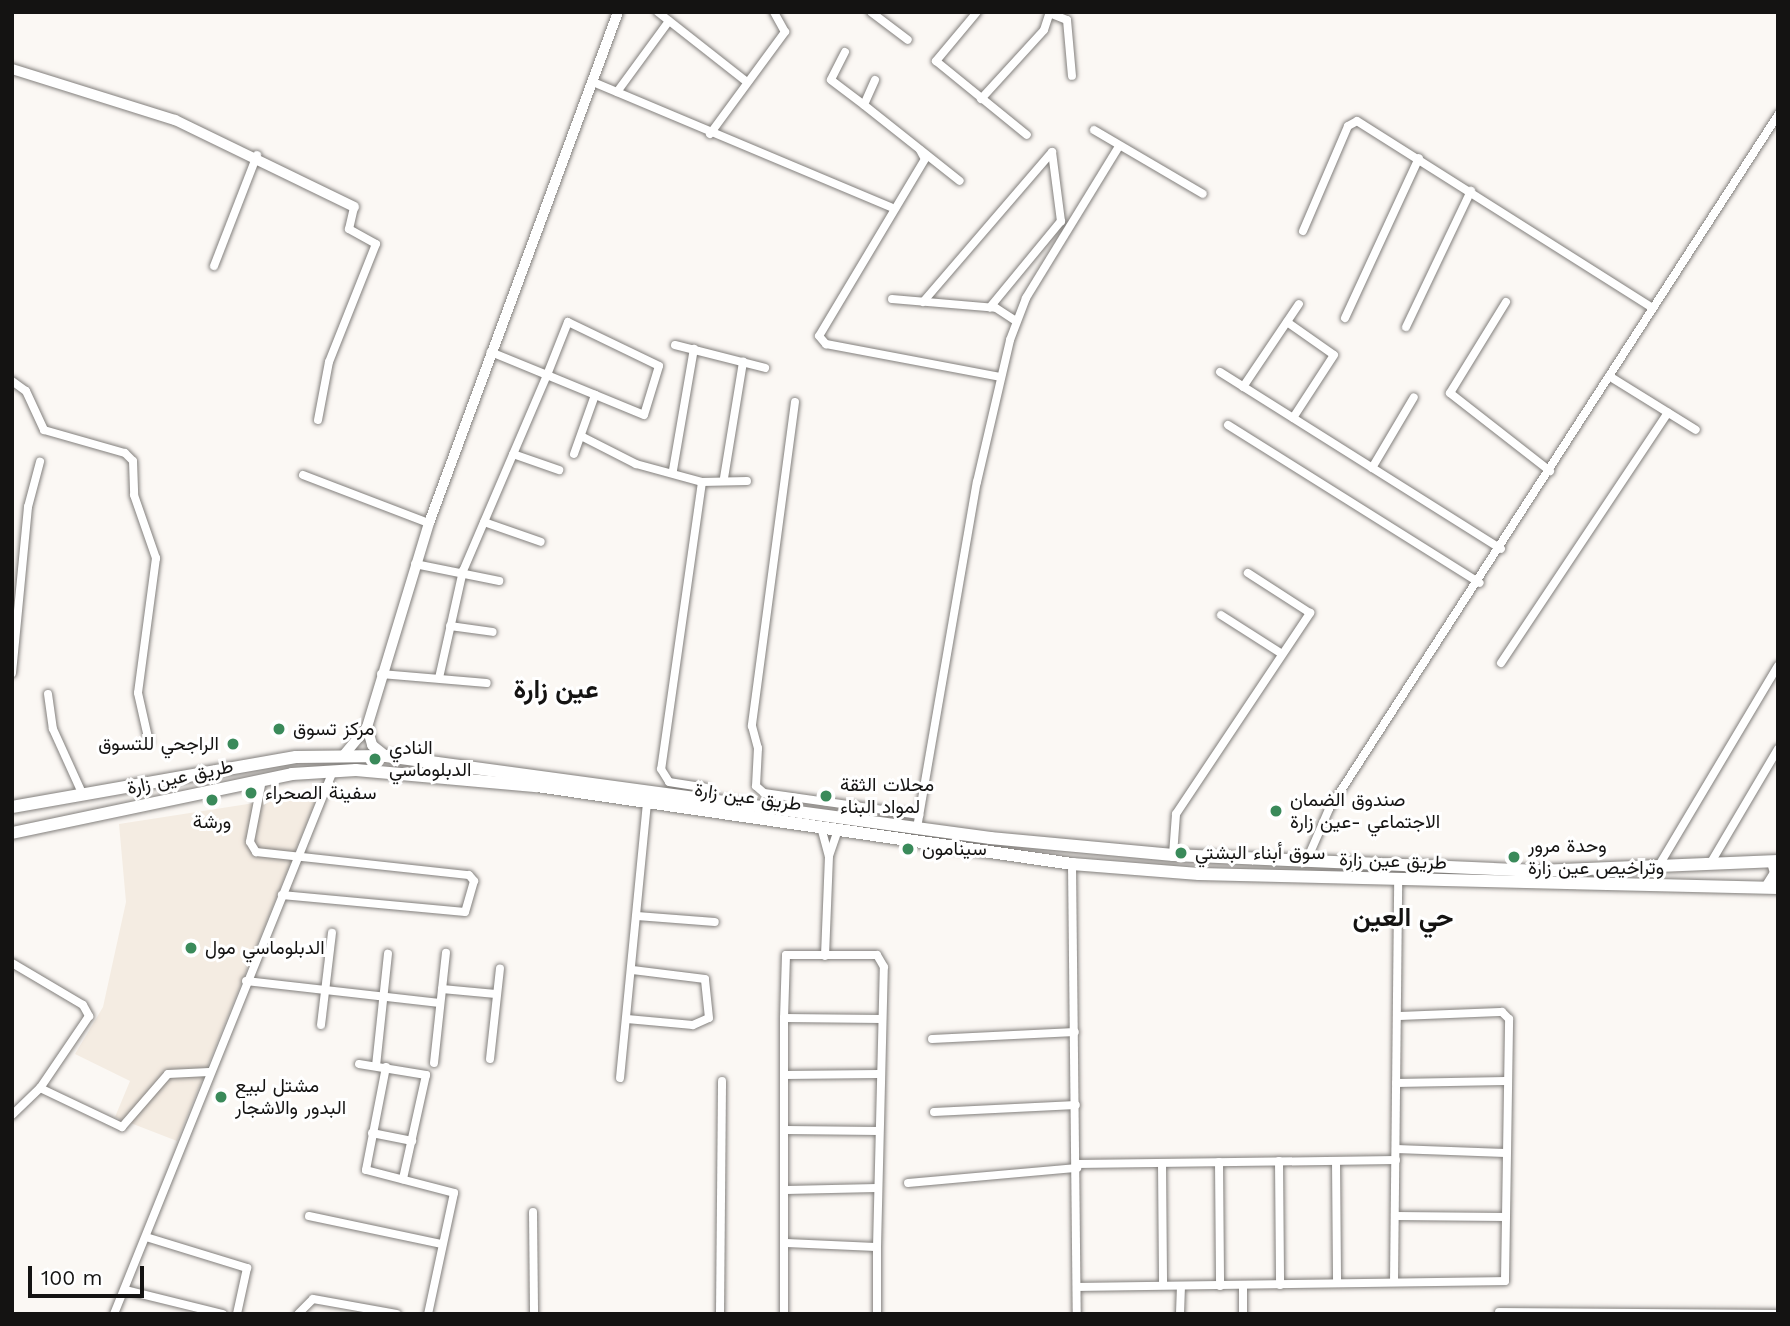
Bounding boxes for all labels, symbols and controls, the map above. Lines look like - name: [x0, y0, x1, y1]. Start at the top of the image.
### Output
- district label: عين زارة: [514, 674, 598, 706]
- place label: مركز تسوق: [293, 718, 374, 740]
- marker: مركز تسوق: [271, 721, 287, 737]
- place label: الراجحي للتسوق: [98, 733, 219, 755]
- marker: الراجحي للتسوق: [225, 736, 241, 752]
- place label: النادي الدبلوماسي: [389, 737, 471, 781]
- marker: النادي الدبلوماسي: [367, 751, 383, 767]
- street label: طريق عين زارة: [125, 755, 235, 799]
- place label: محلات الثقة لمواد البناء: [840, 774, 934, 818]
- street label: طريق عين زارة: [693, 778, 803, 816]
- place label: سفينة الصحراء: [265, 782, 376, 804]
- marker: سفينة الصحراء: [243, 785, 259, 801]
- marker: محلات الثقة لمواد البناء: [818, 788, 834, 804]
- place label: صندوق الضمان الاجتماعي -عين زارة: [1290, 789, 1440, 833]
- marker: ورشة: [204, 792, 220, 808]
- marker: صندوق الضمان الاجتماعي -عين زارة: [1268, 803, 1284, 819]
- place label: ورشة: [193, 811, 231, 833]
- place label: وحدة مرور وتراخيص عين زارة: [1528, 835, 1664, 879]
- place label: سينامون: [922, 838, 987, 860]
- marker: سينامون: [900, 841, 916, 857]
- place label: سوق أبناء البشتي: [1195, 842, 1325, 864]
- marker: سوق أبناء البشتي: [1173, 845, 1189, 861]
- street label: طريق عين زارة: [1339, 848, 1447, 874]
- marker: وحدة مرور وتراخيص عين زارة: [1506, 849, 1522, 865]
- district label: حي العين: [1352, 902, 1454, 934]
- place label: الدبلوماسي مول: [205, 937, 325, 959]
- marker: الدبلوماسي مول: [183, 940, 199, 956]
- place label: مشتل لبيع البدور والاشجار: [235, 1075, 346, 1119]
- marker: مشتل لبيع البدور والاشجار: [213, 1089, 229, 1105]
- scale bar: [32, 1252, 147, 1296]
- text: 100 m: [41, 1265, 103, 1290]

